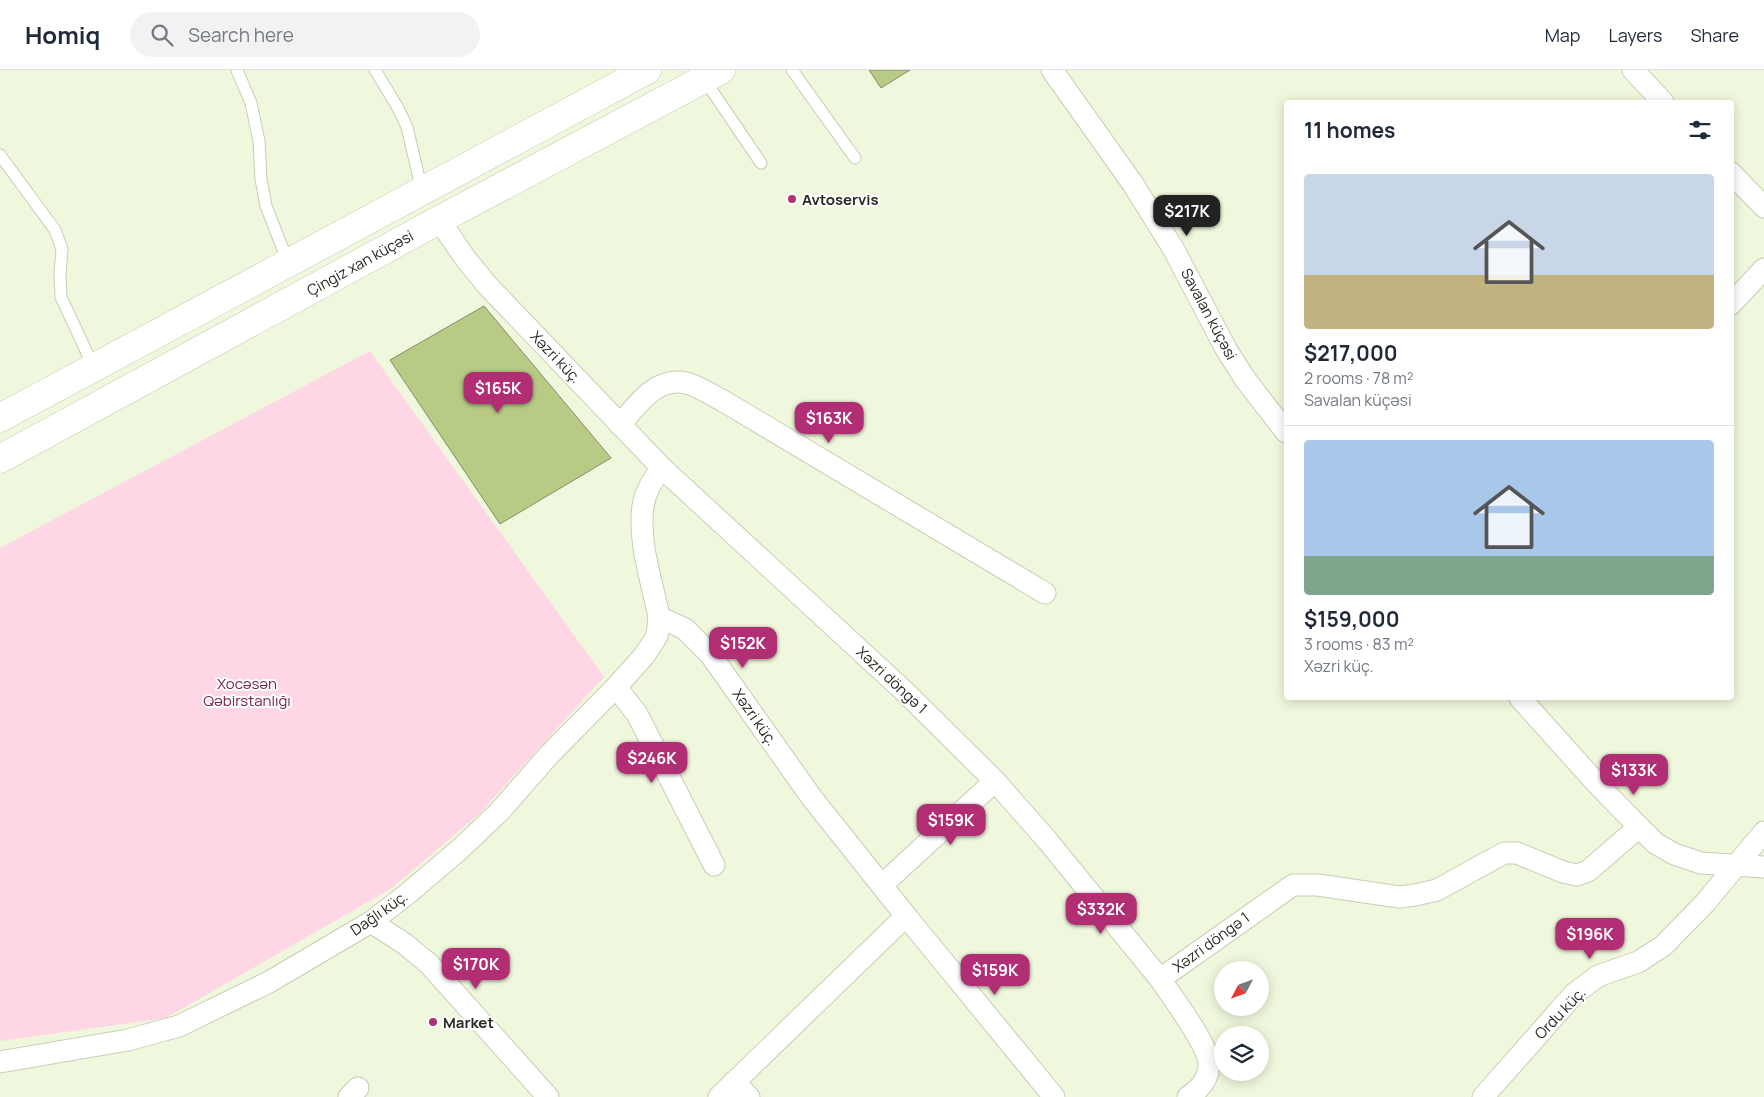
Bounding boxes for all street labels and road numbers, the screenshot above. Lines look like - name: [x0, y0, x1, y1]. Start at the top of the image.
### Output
- street label: Çingiz xan küçəsi: [303, 225, 417, 301]
- street label: Savalan küçəsi: [1176, 264, 1242, 364]
- street label: Xəzri küç.: [526, 326, 586, 388]
- street label: Xəzri döngə 1: [852, 642, 932, 718]
- street label: Xəzri küç.: [728, 684, 782, 750]
- street label: Dağlı küç.: [346, 886, 412, 940]
- street label: Xəzri döngə 1: [1168, 907, 1254, 977]
- street label: Ordu küç.: [1530, 982, 1590, 1044]

